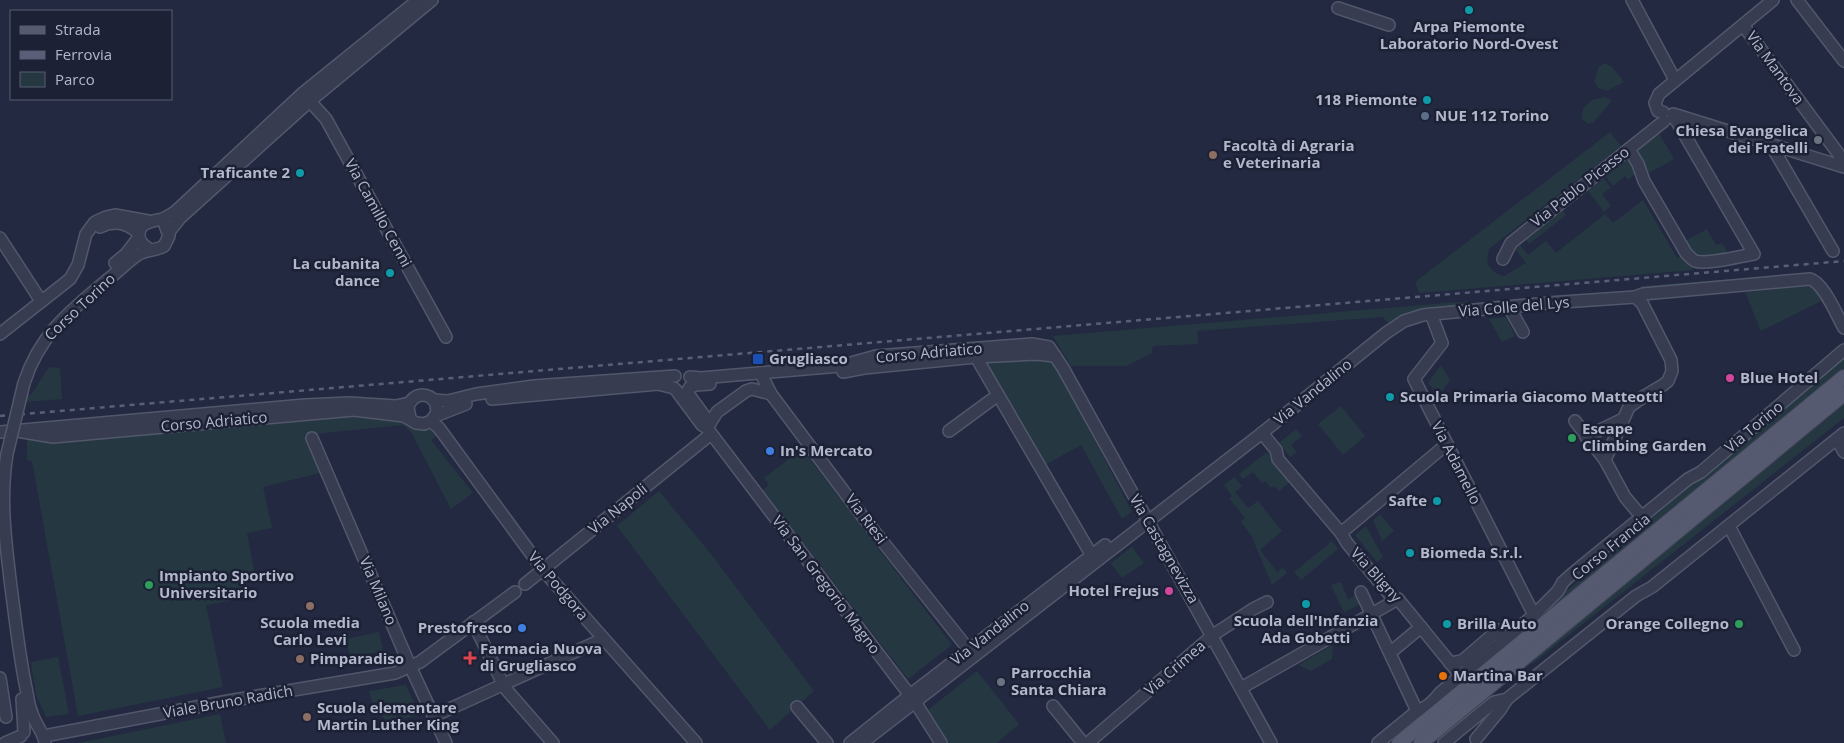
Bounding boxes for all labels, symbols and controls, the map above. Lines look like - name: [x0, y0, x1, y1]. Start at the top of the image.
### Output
- marker: Arpa Piemonte Laboratorio Nord-Ovest: [1463, 4, 1475, 16]
- legend: [10, 10, 172, 100]
- place label: Arpa Piemonte Laboratorio Nord-Ovest: [1380, 16, 1559, 53]
- text: Strada: [55, 19, 101, 39]
- street label: Via Mantova: [1742, 27, 1809, 108]
- text: Ferrovia: [55, 44, 112, 64]
- text: Parco: [55, 69, 95, 89]
- place label: 118 Piemonte: [1315, 89, 1417, 109]
- marker: 118 Piemonte: [1421, 94, 1433, 106]
- place label: NUE 112 Torino: [1435, 105, 1549, 125]
- marker: NUE 112 Torino: [1419, 110, 1431, 122]
- place label: Chiesa Evangelica dei Fratelli: [1676, 120, 1808, 157]
- marker: Chiesa Evangelica dei Fratelli: [1812, 134, 1824, 146]
- place label: Facoltà di Agraria e Veterinaria: [1223, 135, 1354, 172]
- street label: Via Pablo Picasso: [1526, 141, 1633, 231]
- marker: Facoltà di Agraria e Veterinaria: [1207, 149, 1219, 161]
- street label: Via Camillo Cenni: [341, 155, 417, 270]
- place label: Traficante 2: [201, 162, 290, 182]
- marker: Traficante 2: [294, 167, 306, 179]
- place label: La cubanita dance: [292, 253, 380, 290]
- marker: La cubanita dance: [384, 267, 396, 279]
- street label: Corso Torino: [40, 268, 119, 344]
- street label: Via Colle del Lys: [1458, 291, 1570, 321]
- street label: Corso Adriatico: [875, 337, 983, 367]
- place label: Grugliasco: [769, 348, 848, 368]
- marker: Grugliasco: [751, 352, 765, 366]
- street label: Via Vandalino: [1269, 354, 1355, 429]
- place label: Blue Hotel: [1740, 367, 1818, 387]
- marker: Blue Hotel: [1724, 372, 1736, 384]
- place label: Scuola Primaria Giacomo Matteotti: [1400, 386, 1663, 406]
- marker: Scuola Primaria Giacomo Matteotti: [1384, 391, 1396, 403]
- street label: Via Torino: [1720, 396, 1787, 457]
- street label: Corso Adriatico: [160, 406, 268, 436]
- street label: Via Adamello: [1427, 418, 1486, 508]
- place label: Escape Climbing Garden: [1582, 418, 1707, 455]
- marker: Escape Climbing Garden: [1566, 432, 1578, 444]
- place label: In's Mercato: [780, 440, 873, 460]
- marker: In's Mercato: [764, 445, 776, 457]
- street label: Via Napoli: [584, 478, 651, 538]
- street label: Via Riesi: [842, 489, 892, 547]
- street label: Via Castagnevizza: [1125, 490, 1204, 607]
- place label: Safte: [1388, 490, 1427, 510]
- marker: Safte: [1431, 495, 1443, 507]
- street label: Corso Francia: [1567, 508, 1654, 584]
- street label: Via San Gregorio Magno: [768, 511, 885, 658]
- place label: Biomeda S.r.l.: [1420, 542, 1522, 562]
- street label: Via Bligny: [1347, 543, 1407, 606]
- street label: Via Podgora: [524, 547, 593, 624]
- marker: Biomeda S.r.l.: [1404, 547, 1416, 559]
- street label: Via Milano: [356, 553, 402, 628]
- place label: Impianto Sportivo Universitario: [159, 565, 294, 602]
- marker: Impianto Sportivo Universitario: [143, 579, 155, 591]
- place label: Hotel Frejus: [1069, 580, 1159, 600]
- marker: Hotel Frejus: [1163, 585, 1175, 597]
- street label: Via Vandalino: [946, 595, 1033, 669]
- marker: Scuola dell'Infanzia Ada Gobetti: [1300, 598, 1312, 610]
- marker: Scuola media Carlo Levi: [304, 600, 316, 612]
- place label: Scuola dell'Infanzia Ada Gobetti: [1234, 610, 1378, 647]
- place label: Scuola media Carlo Levi: [260, 612, 360, 649]
- place label: Brilla Auto: [1457, 613, 1537, 633]
- place label: Orange Collegno: [1606, 613, 1729, 633]
- place label: Prestofresco: [418, 617, 512, 637]
- marker: Brilla Auto: [1441, 618, 1453, 630]
- marker: Orange Collegno: [1733, 618, 1745, 630]
- marker: Prestofresco: [516, 622, 528, 634]
- street label: Via Crimea: [1139, 635, 1209, 699]
- place label: Farmacia Nuova di Grugliasco: [480, 638, 602, 675]
- place label: Pimparadiso: [310, 648, 404, 668]
- marker: Farmacia Nuova di Grugliasco: [464, 652, 476, 664]
- marker: Pimparadiso: [294, 653, 306, 665]
- place label: Parrocchia Santa Chiara: [1011, 662, 1107, 699]
- place label: Martina Bar: [1453, 665, 1543, 685]
- marker: Martina Bar: [1437, 670, 1449, 682]
- marker: Parrocchia Santa Chiara: [995, 676, 1007, 688]
- street label: Viale Bruno Radich: [161, 680, 294, 722]
- place label: Scuola elementare Martin Luther King: [317, 697, 460, 734]
- marker: Scuola elementare Martin Luther King: [301, 711, 313, 723]

